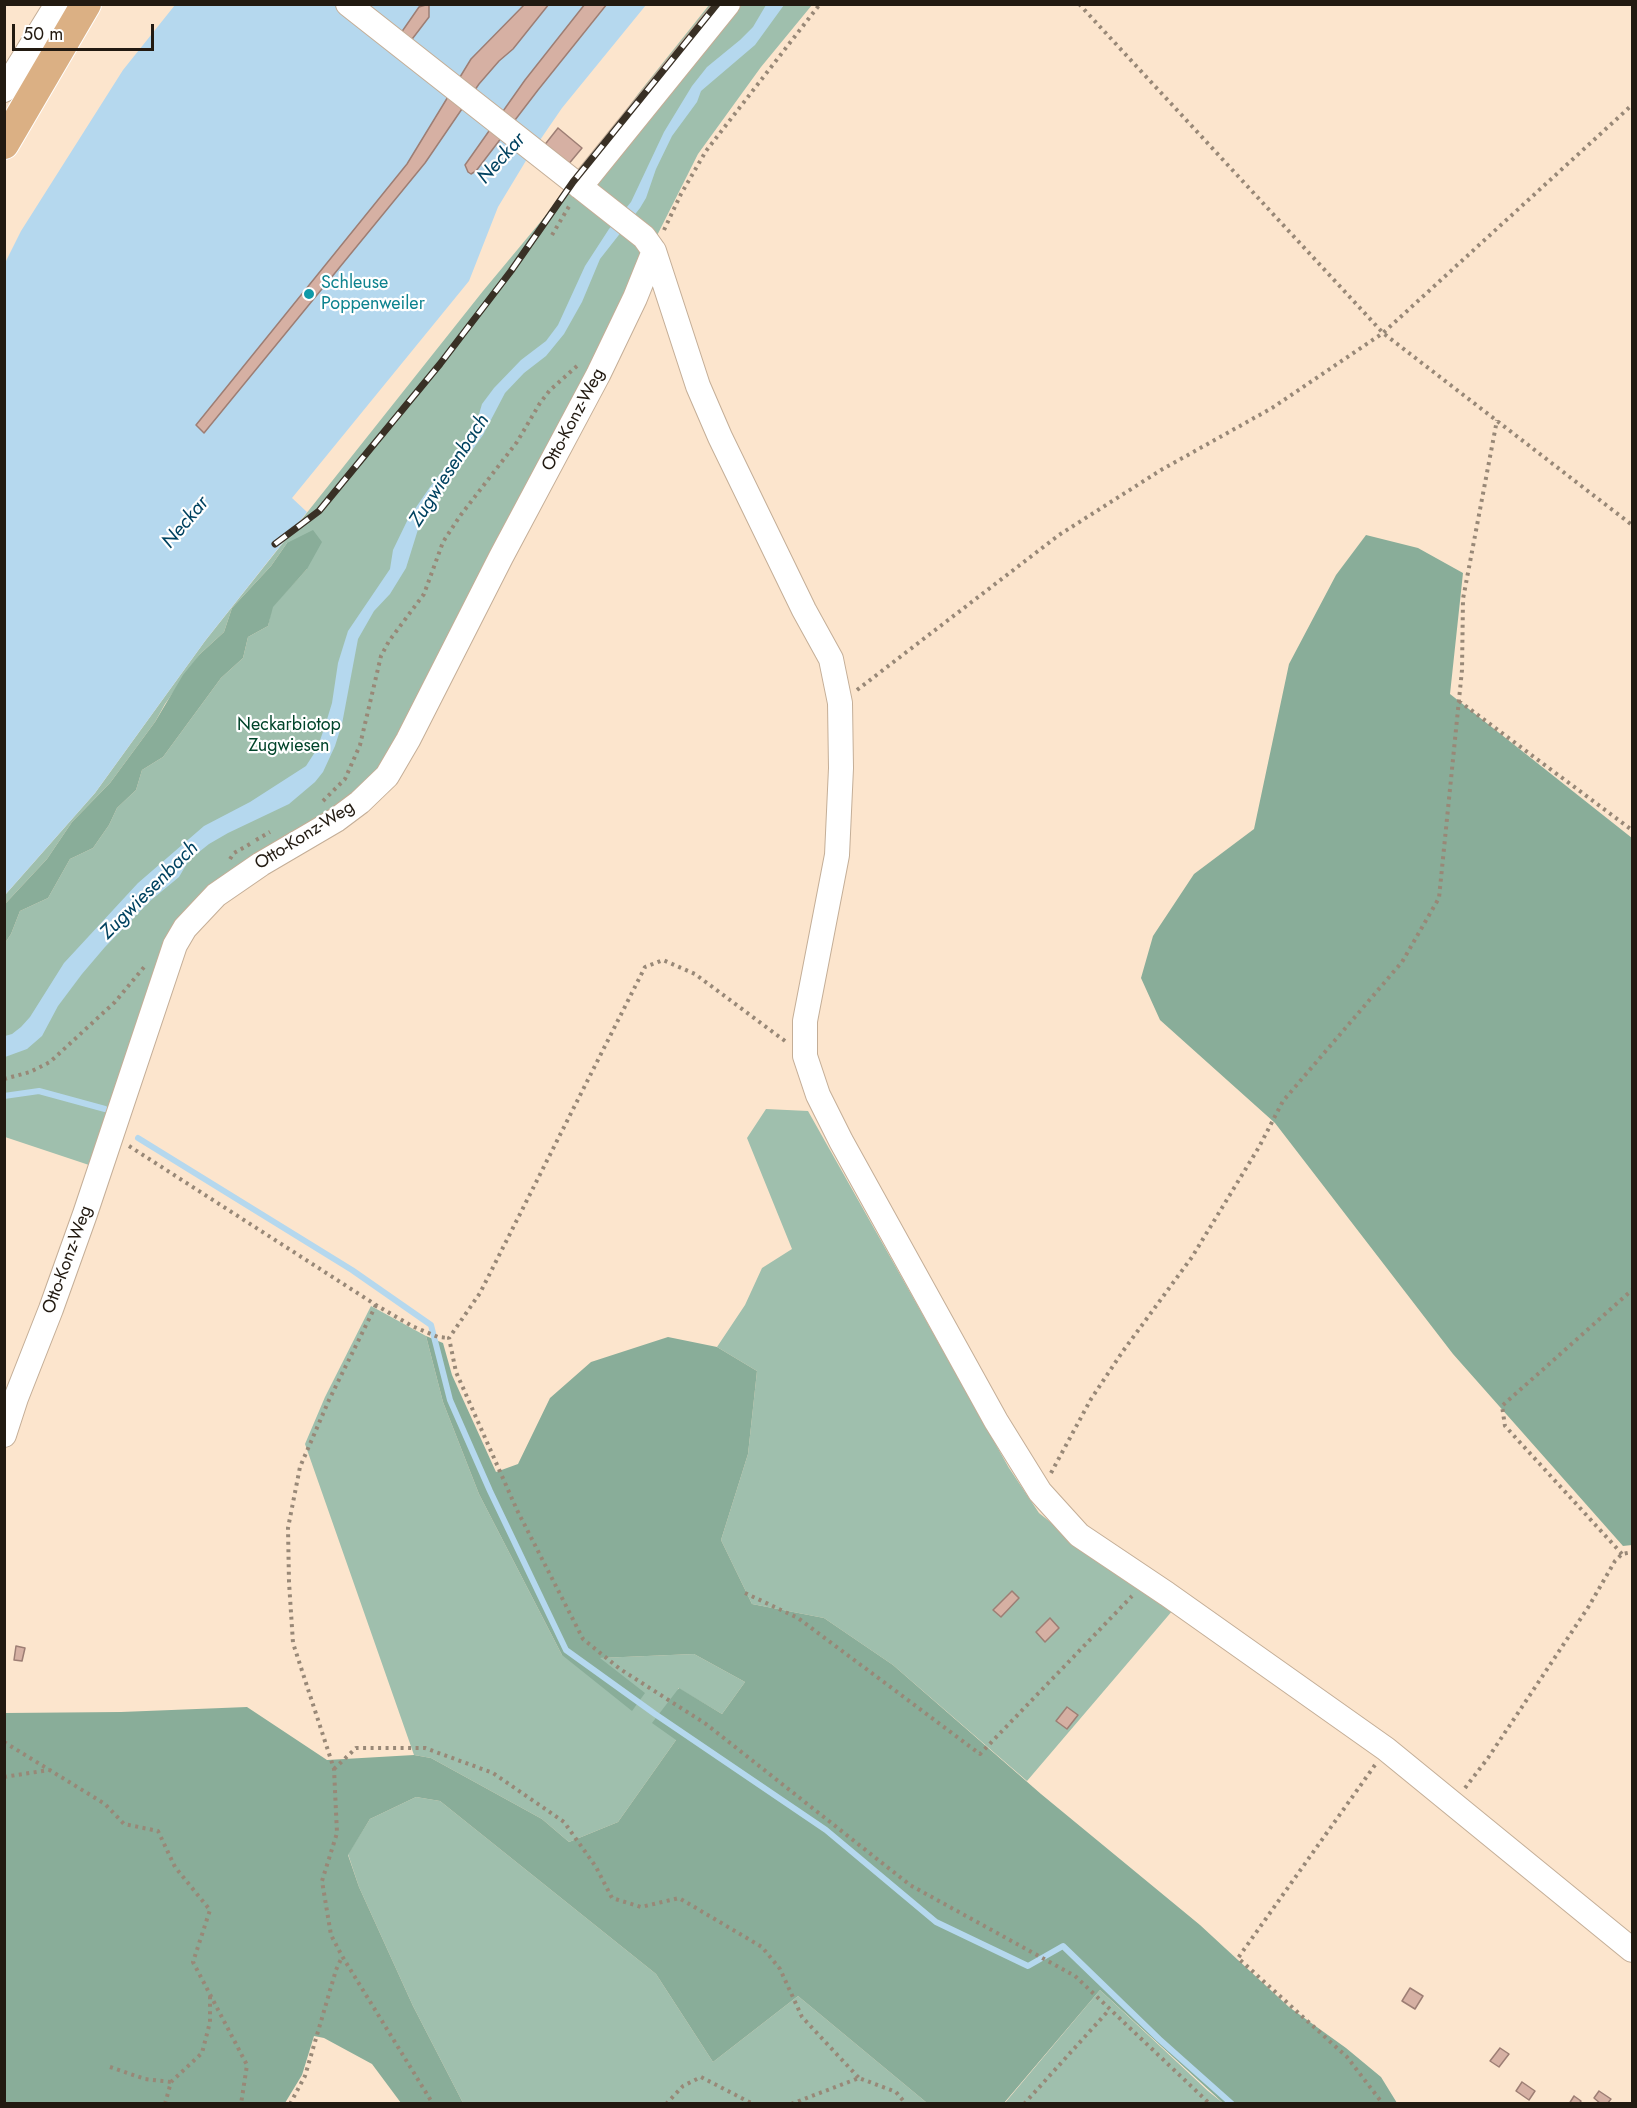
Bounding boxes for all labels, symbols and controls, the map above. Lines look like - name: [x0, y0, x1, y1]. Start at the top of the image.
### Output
- scale bar: [15, 12, 158, 50]
- text: 50 m: [23, 21, 63, 47]
- water label: Neckar: [473, 128, 531, 190]
- place label: Schleuse Poppenweiler: [321, 273, 425, 316]
- marker: Schleuse Poppenweiler: [302, 287, 316, 301]
- street label: Otto-Konz-Weg: [538, 365, 610, 475]
- water label: Zugwiesenbach: [405, 410, 495, 532]
- water label: Neckar: [157, 492, 215, 554]
- park label: Neckarbiotop Zugwiesen: [237, 715, 341, 758]
- street label: Otto-Konz-Weg: [251, 797, 359, 875]
- water label: Zugwiesenbach: [96, 837, 204, 945]
- street label: Otto-Konz-Weg: [38, 1203, 98, 1317]

